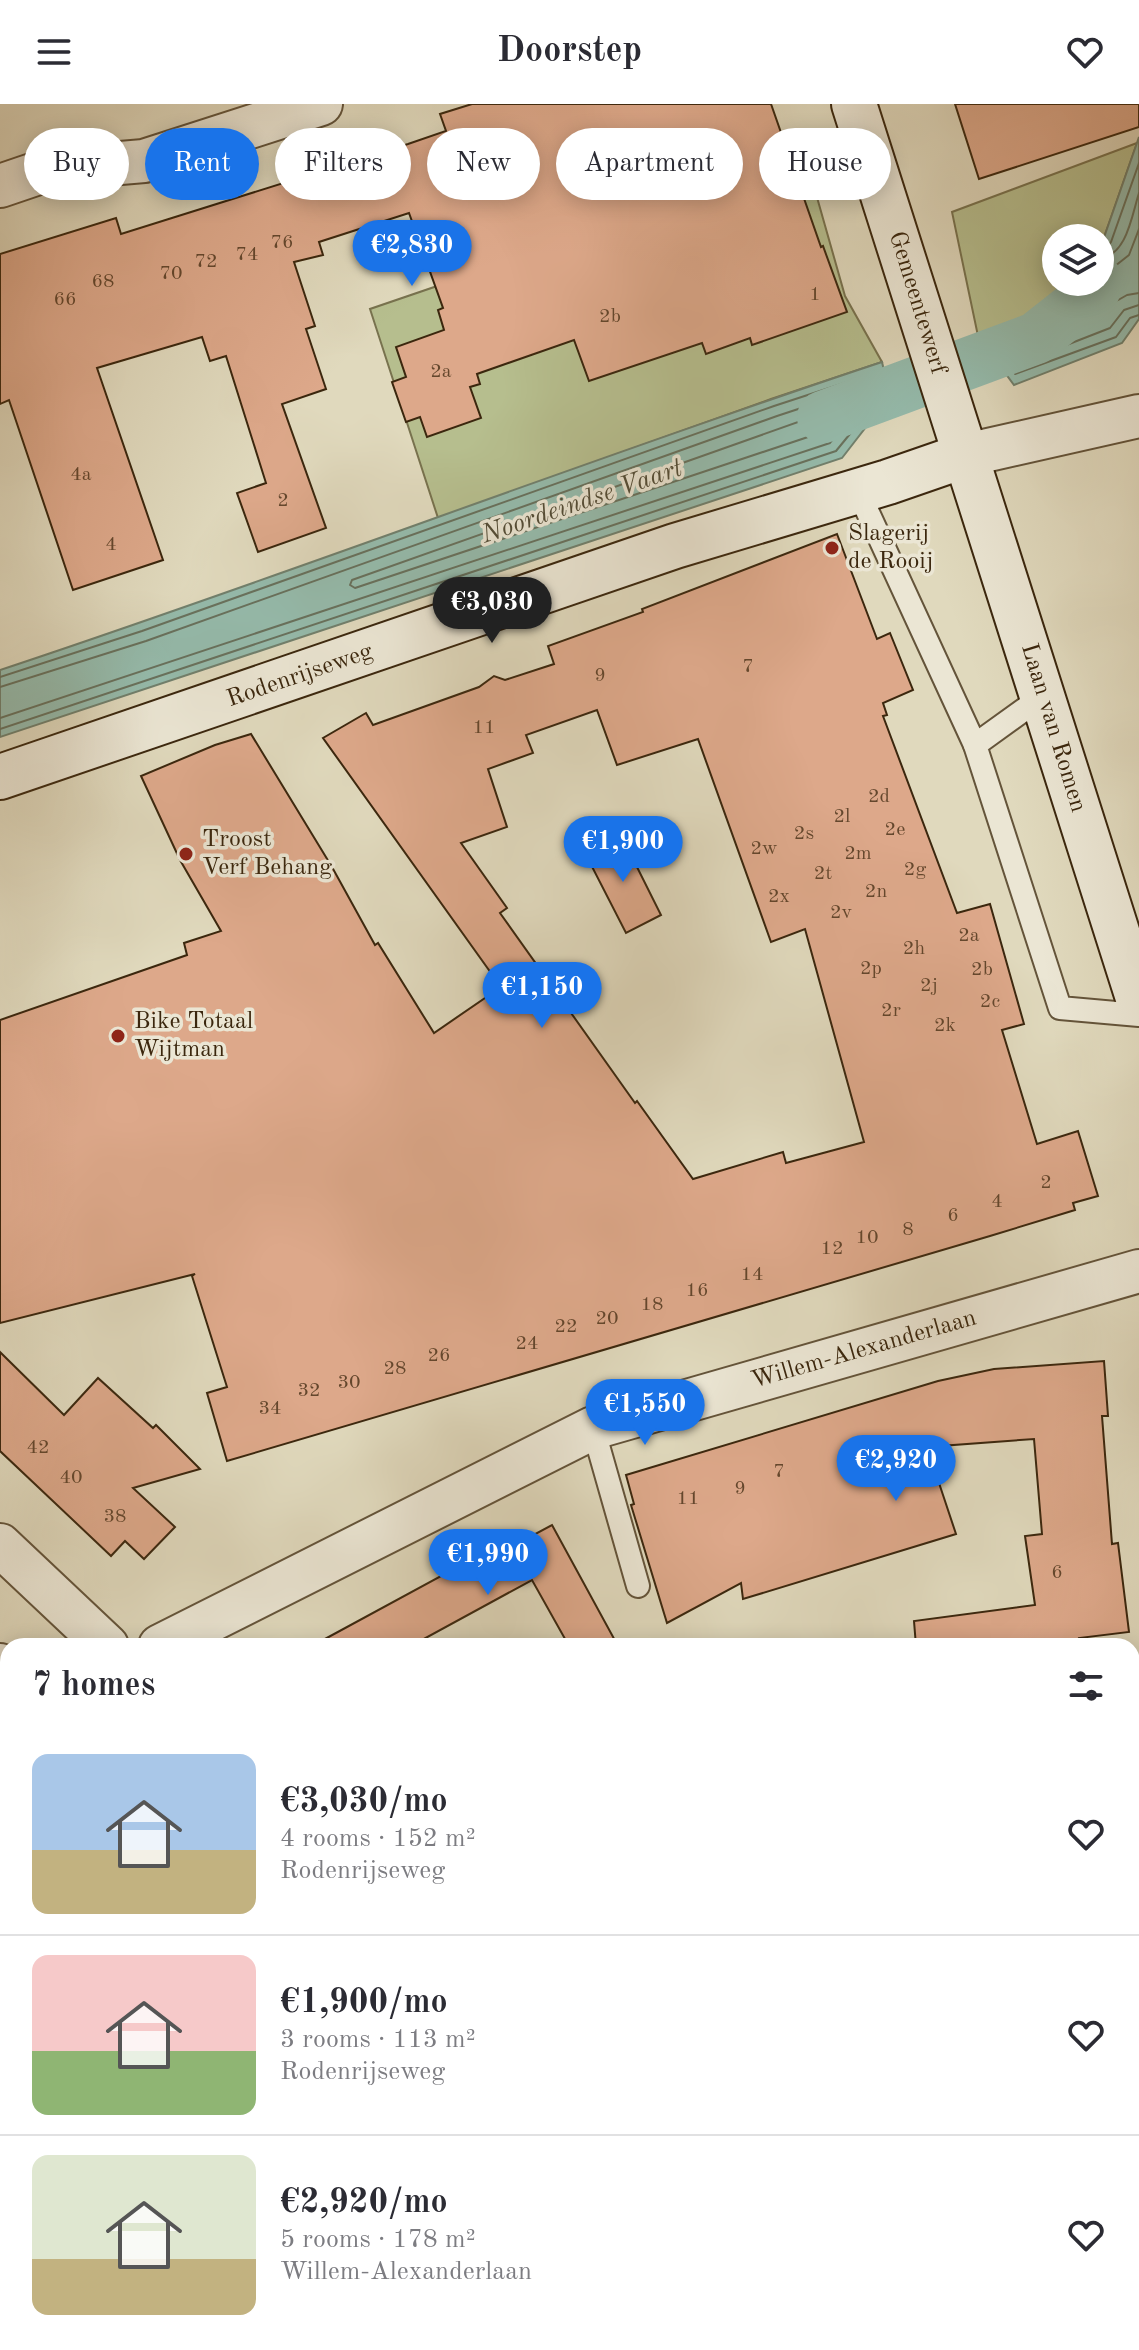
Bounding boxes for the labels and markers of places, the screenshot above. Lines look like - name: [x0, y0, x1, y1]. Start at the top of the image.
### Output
- pin: €2,830: [347, 220, 477, 288]
- place label: Slagerij de Rooij: [848, 522, 933, 574]
- marker: Slagerij de Rooij: [823, 539, 841, 557]
- pin: €3,030: [427, 577, 557, 645]
- pin: €1,900: [558, 816, 688, 884]
- place label: Troost Verf Behang: [202, 828, 332, 880]
- marker: Troost Verf Behang: [177, 845, 195, 863]
- pin: €1,150: [477, 962, 607, 1030]
- place label: Bike Totaal Wijtman: [134, 1010, 253, 1062]
- marker: Bike Totaal Wijtman: [109, 1027, 127, 1045]
- pin: €1,550: [580, 1379, 710, 1447]
- pin: €2,920: [831, 1435, 961, 1503]
- pin: €1,990: [423, 1529, 553, 1597]

